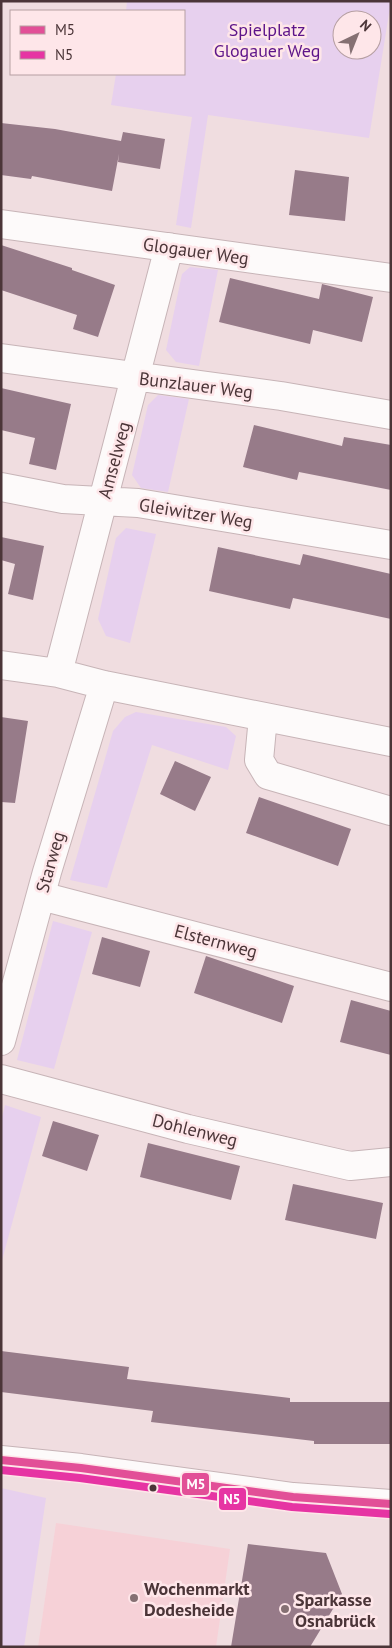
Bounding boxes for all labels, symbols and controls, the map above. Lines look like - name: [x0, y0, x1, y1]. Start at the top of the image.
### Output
- legend: [10, 10, 185, 75]
- north arrow: [332, 10, 382, 60]
- text: N: [356, 16, 375, 35]
- park label: Spielplatz Glogauer Weg: [214, 18, 320, 62]
- text: M5: [55, 20, 75, 39]
- text: N5: [55, 45, 73, 64]
- street label: Glogauer Weg: [142, 232, 250, 270]
- street label: Bunzlauer Weg: [138, 367, 254, 403]
- street label: Amselweg: [93, 419, 135, 501]
- street label: Gleiwitzer Weg: [138, 493, 254, 533]
- street label: Starweg: [30, 829, 70, 895]
- street label: Elsternweg: [172, 919, 260, 963]
- street label: Dohlenweg: [150, 1108, 240, 1152]
- line badge: M5: [181, 1472, 210, 1496]
- text: M5: [186, 1475, 206, 1493]
- unlabelled marker: [148, 1483, 158, 1493]
- line badge: N5: [218, 1487, 247, 1511]
- text: N5: [223, 1490, 241, 1508]
- place label: Wochenmarkt Dodesheide: [144, 1577, 250, 1621]
- place label: Sparkasse Osnabrück: [295, 1588, 376, 1632]
- marker: Wochenmarkt Dodesheide: [128, 1592, 140, 1604]
- marker: Sparkasse Osnabrück: [279, 1603, 291, 1615]

